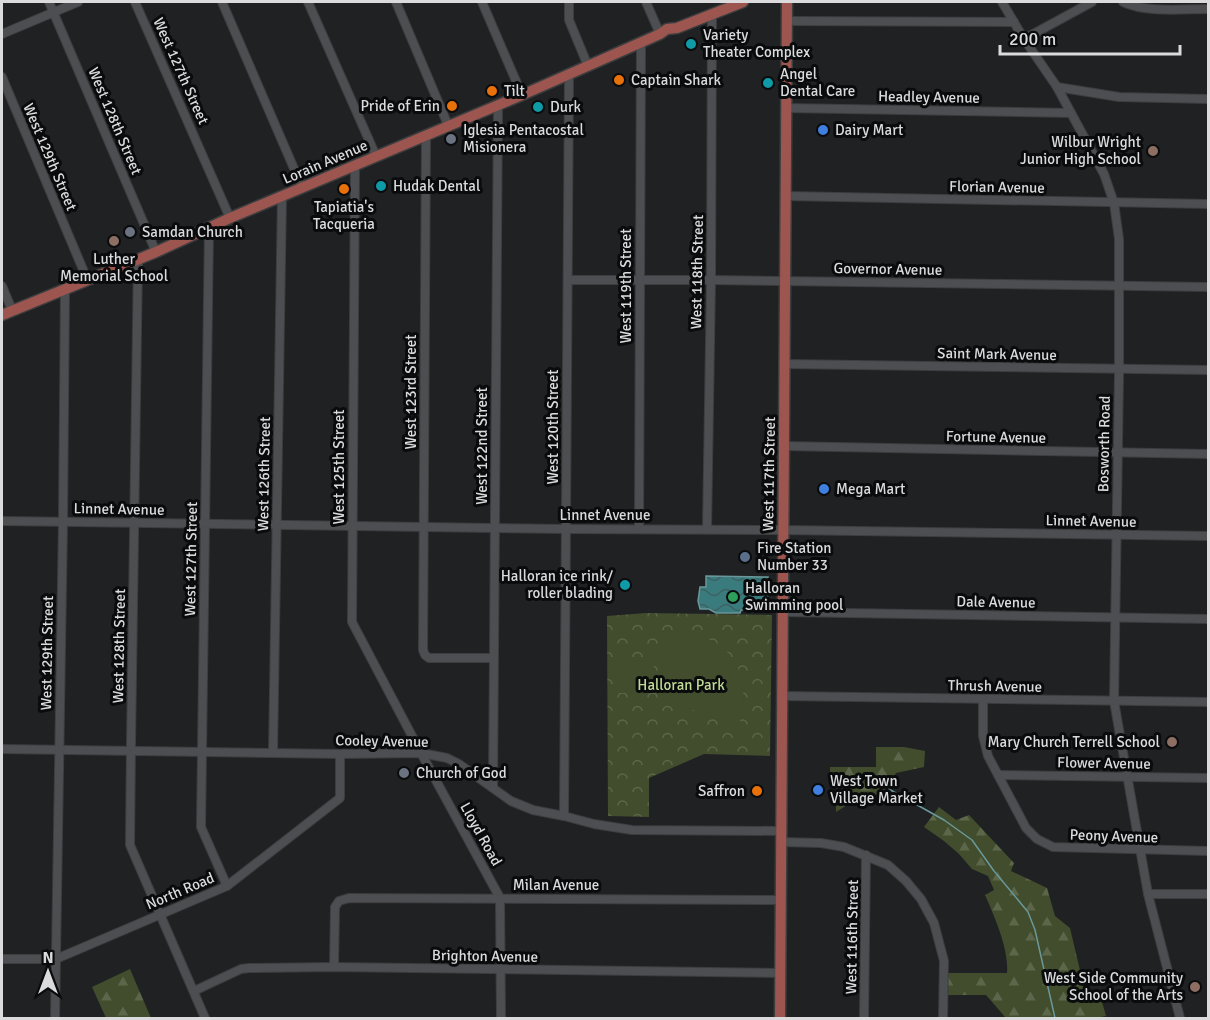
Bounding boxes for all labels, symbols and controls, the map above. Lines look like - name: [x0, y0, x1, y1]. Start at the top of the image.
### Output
- street label: West 127th Street: [149, 15, 213, 127]
- scale bar: [1000, 18, 1180, 56]
- place label: Variety Theater Complex: [703, 26, 810, 61]
- text: 200 m: [1009, 28, 1056, 50]
- marker: Variety Theater Complex: [684, 37, 698, 51]
- street label: West 128th Street: [84, 65, 146, 177]
- place label: Angel Dental Care: [780, 65, 855, 100]
- place label: Captain Shark: [631, 71, 722, 89]
- marker: Captain Shark: [612, 73, 626, 87]
- marker: Angel Dental Care: [761, 76, 775, 90]
- place label: Tilt: [504, 82, 525, 100]
- marker: Tilt: [485, 84, 499, 98]
- street label: Headley Avenue: [878, 87, 980, 107]
- place label: Pride of Erin: [361, 97, 440, 115]
- place label: Durk: [550, 98, 581, 116]
- marker: Pride of Erin: [445, 99, 459, 113]
- marker: Durk: [531, 100, 545, 114]
- street label: West 129th Street: [19, 101, 81, 213]
- place label: Iglesia Pentacostal Misionera: [463, 121, 584, 156]
- place label: Dairy Mart: [835, 121, 903, 139]
- marker: Dairy Mart: [816, 123, 830, 137]
- marker: Iglesia Pentacostal Misionera: [444, 132, 458, 146]
- place label: Wilbur Wright Junior High School: [1020, 133, 1141, 168]
- street label: Lorain Avenue: [280, 136, 370, 188]
- marker: Wilbur Wright Junior High School: [1146, 144, 1160, 158]
- place label: Hudak Dental: [393, 177, 480, 195]
- street label: Florian Avenue: [949, 177, 1045, 197]
- marker: Hudak Dental: [374, 179, 388, 193]
- marker: Tapiatia's Tacqueria: [337, 182, 351, 196]
- place label: Tapiatia's Tacqueria: [313, 198, 375, 233]
- street label: West 118th Street: [687, 214, 707, 330]
- place label: Samdan Church: [142, 223, 243, 241]
- marker: Samdan Church: [123, 225, 137, 239]
- street label: West 119th Street: [617, 229, 635, 343]
- marker: Luther Memorial School: [107, 234, 121, 248]
- place label: Luther Memorial School: [60, 250, 168, 285]
- street label: Governor Avenue: [834, 259, 942, 279]
- street label: West 123rd Street: [402, 335, 420, 449]
- street label: Saint Mark Avenue: [937, 344, 1057, 364]
- street label: West 120th Street: [544, 370, 562, 484]
- street label: West 122nd Street: [473, 387, 491, 505]
- street label: Bosworth Road: [1094, 396, 1114, 492]
- street label: West 125th Street: [330, 410, 348, 524]
- street label: West 126th Street: [254, 416, 274, 532]
- street label: West 117th Street: [759, 416, 779, 532]
- street label: Fortune Avenue: [946, 427, 1046, 447]
- place label: Mega Mart: [836, 480, 905, 498]
- marker: Mega Mart: [817, 482, 831, 496]
- street label: Linnet Avenue: [73, 499, 165, 519]
- street label: West 127th Street: [181, 501, 201, 617]
- street label: Linnet Avenue: [560, 506, 650, 524]
- street label: Linnet Avenue: [1045, 511, 1137, 531]
- place label: Fire Station Number 33: [757, 539, 831, 574]
- marker: Fire Station Number 33: [738, 550, 752, 564]
- place label: Halloran ice rink/ roller blading: [501, 567, 614, 602]
- marker: Halloran ice rink/ roller blading: [618, 578, 632, 592]
- place label: Halloran Swimming pool: [745, 579, 844, 614]
- street label: West 128th Street: [109, 588, 129, 704]
- marker: Halloran Swimming pool: [726, 590, 740, 604]
- street label: Dale Avenue: [956, 592, 1036, 612]
- street label: West 129th Street: [37, 595, 57, 711]
- park label: Halloran Park: [637, 676, 725, 694]
- street label: Thrush Avenue: [948, 676, 1042, 696]
- street label: Cooley Avenue: [335, 731, 429, 751]
- place label: Mary Church Terrell School: [987, 733, 1160, 751]
- marker: Mary Church Terrell School: [1165, 735, 1179, 749]
- street label: Flower Avenue: [1057, 753, 1151, 773]
- place label: Church of God: [416, 764, 507, 782]
- marker: Church of God: [397, 766, 411, 780]
- place label: West Town Village Market: [830, 772, 923, 807]
- place label: Saffron: [698, 782, 745, 800]
- marker: West Town Village Market: [811, 783, 825, 797]
- marker: Saffron: [750, 784, 764, 798]
- street label: Lloyd Road: [456, 799, 506, 869]
- street label: Peony Avenue: [1069, 825, 1159, 847]
- street label: North Road: [143, 869, 217, 913]
- street label: Milan Avenue: [513, 876, 599, 894]
- street label: West 116th Street: [842, 879, 862, 995]
- north arrow: [18, 942, 78, 1002]
- street label: Brighton Avenue: [432, 946, 538, 966]
- text: N: [42, 948, 54, 968]
- place label: West Side Community School of the Arts: [1044, 969, 1183, 1004]
- marker: West Side Community School of the Arts: [1188, 980, 1202, 994]

